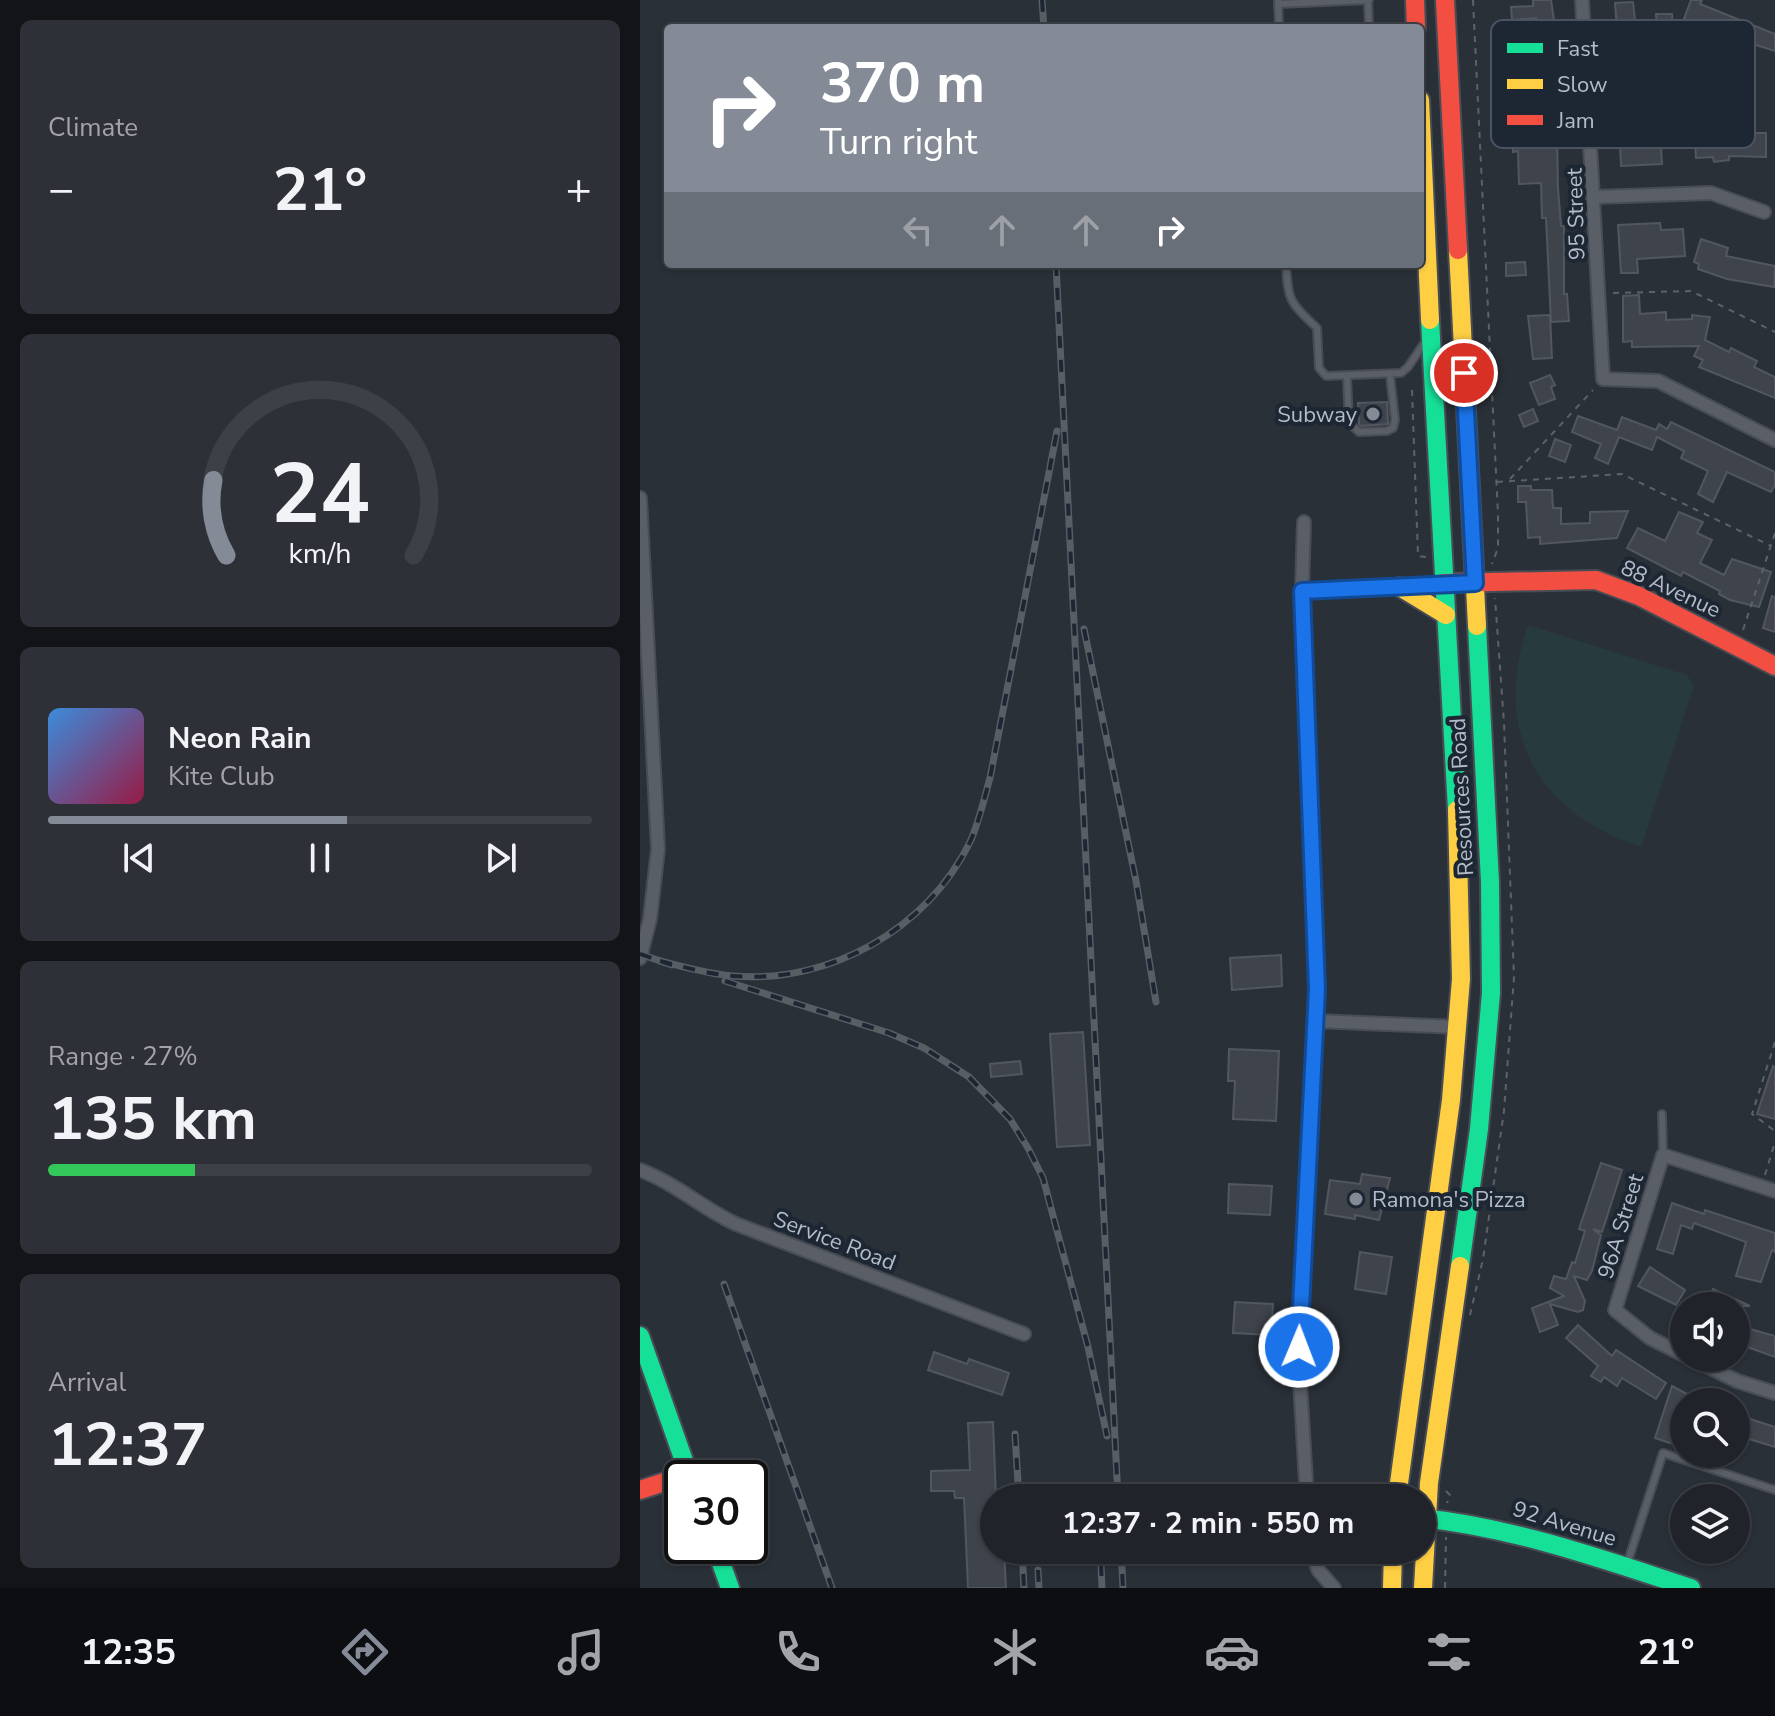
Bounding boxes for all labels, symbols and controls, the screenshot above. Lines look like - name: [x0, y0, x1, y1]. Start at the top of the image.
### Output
- legend: [1491, 20, 1755, 148]
- text: Fast: [1557, 34, 1599, 64]
- text: 370 m: [820, 45, 985, 122]
- icon: right: [688, 56, 792, 160]
- text: Slow: [1557, 70, 1608, 100]
- text: Jam: [1556, 106, 1595, 136]
- text: Climate: [48, 110, 138, 145]
- text: Turn right: [820, 118, 977, 167]
- text: 21°: [273, 149, 367, 231]
- text: −: [48, 160, 74, 220]
- text: +: [566, 160, 592, 220]
- street label: 95 Street: [1559, 167, 1593, 261]
- icon: left: [896, 208, 940, 252]
- icon: ahead: [980, 208, 1024, 252]
- icon: ahead: [1064, 208, 1108, 252]
- icon: right: [1148, 208, 1192, 252]
- pin: [1430, 339, 1498, 407]
- icon: arrive: [1442, 351, 1486, 395]
- place label: Subway: [1277, 400, 1358, 430]
- marker: Subway: [1364, 405, 1382, 423]
- text: 24: [270, 438, 370, 551]
- text: km/h: [289, 535, 351, 574]
- street label: 88 Avenue: [1616, 553, 1725, 625]
- street label: Resources Road: [1443, 717, 1481, 877]
- text: Neon Rain: [168, 718, 312, 759]
- text: Kite Club: [168, 759, 275, 794]
- icon: previous: [117, 836, 161, 880]
- icon: pause: [298, 836, 342, 880]
- icon: next: [479, 836, 523, 880]
- text: Range · 27%: [48, 1039, 198, 1074]
- text: 135 km: [48, 1078, 257, 1160]
- street label: 96A Street: [1591, 1170, 1651, 1282]
- place label: Ramona's Pizza: [1372, 1185, 1526, 1215]
- marker: Ramona's Pizza: [1347, 1190, 1365, 1208]
- street label: Service Road: [769, 1204, 900, 1278]
- map controls: [1670, 1292, 1750, 1564]
- button: sound: [1670, 1292, 1750, 1372]
- position arrow: [1257, 1305, 1341, 1389]
- text: Arrival: [48, 1365, 126, 1400]
- button: search: [1670, 1388, 1750, 1468]
- text: 12:37: [48, 1404, 207, 1486]
- speed limit sign: 30: [664, 1460, 768, 1564]
- button: layers: [1670, 1484, 1750, 1564]
- street label: 92 Avenue: [1509, 1494, 1620, 1554]
- text: 12:37 · 2 min · 550 m: [1062, 1503, 1354, 1544]
- icon: directions: [337, 1624, 393, 1680]
- icon: music: [553, 1624, 609, 1680]
- icon: phone: [770, 1624, 826, 1680]
- icon: climate: [987, 1624, 1043, 1680]
- icon: car: [1204, 1624, 1260, 1680]
- icon: filters: [1421, 1624, 1477, 1680]
- text: 12:35: [80, 1628, 176, 1677]
- text: 21°: [1638, 1628, 1695, 1677]

